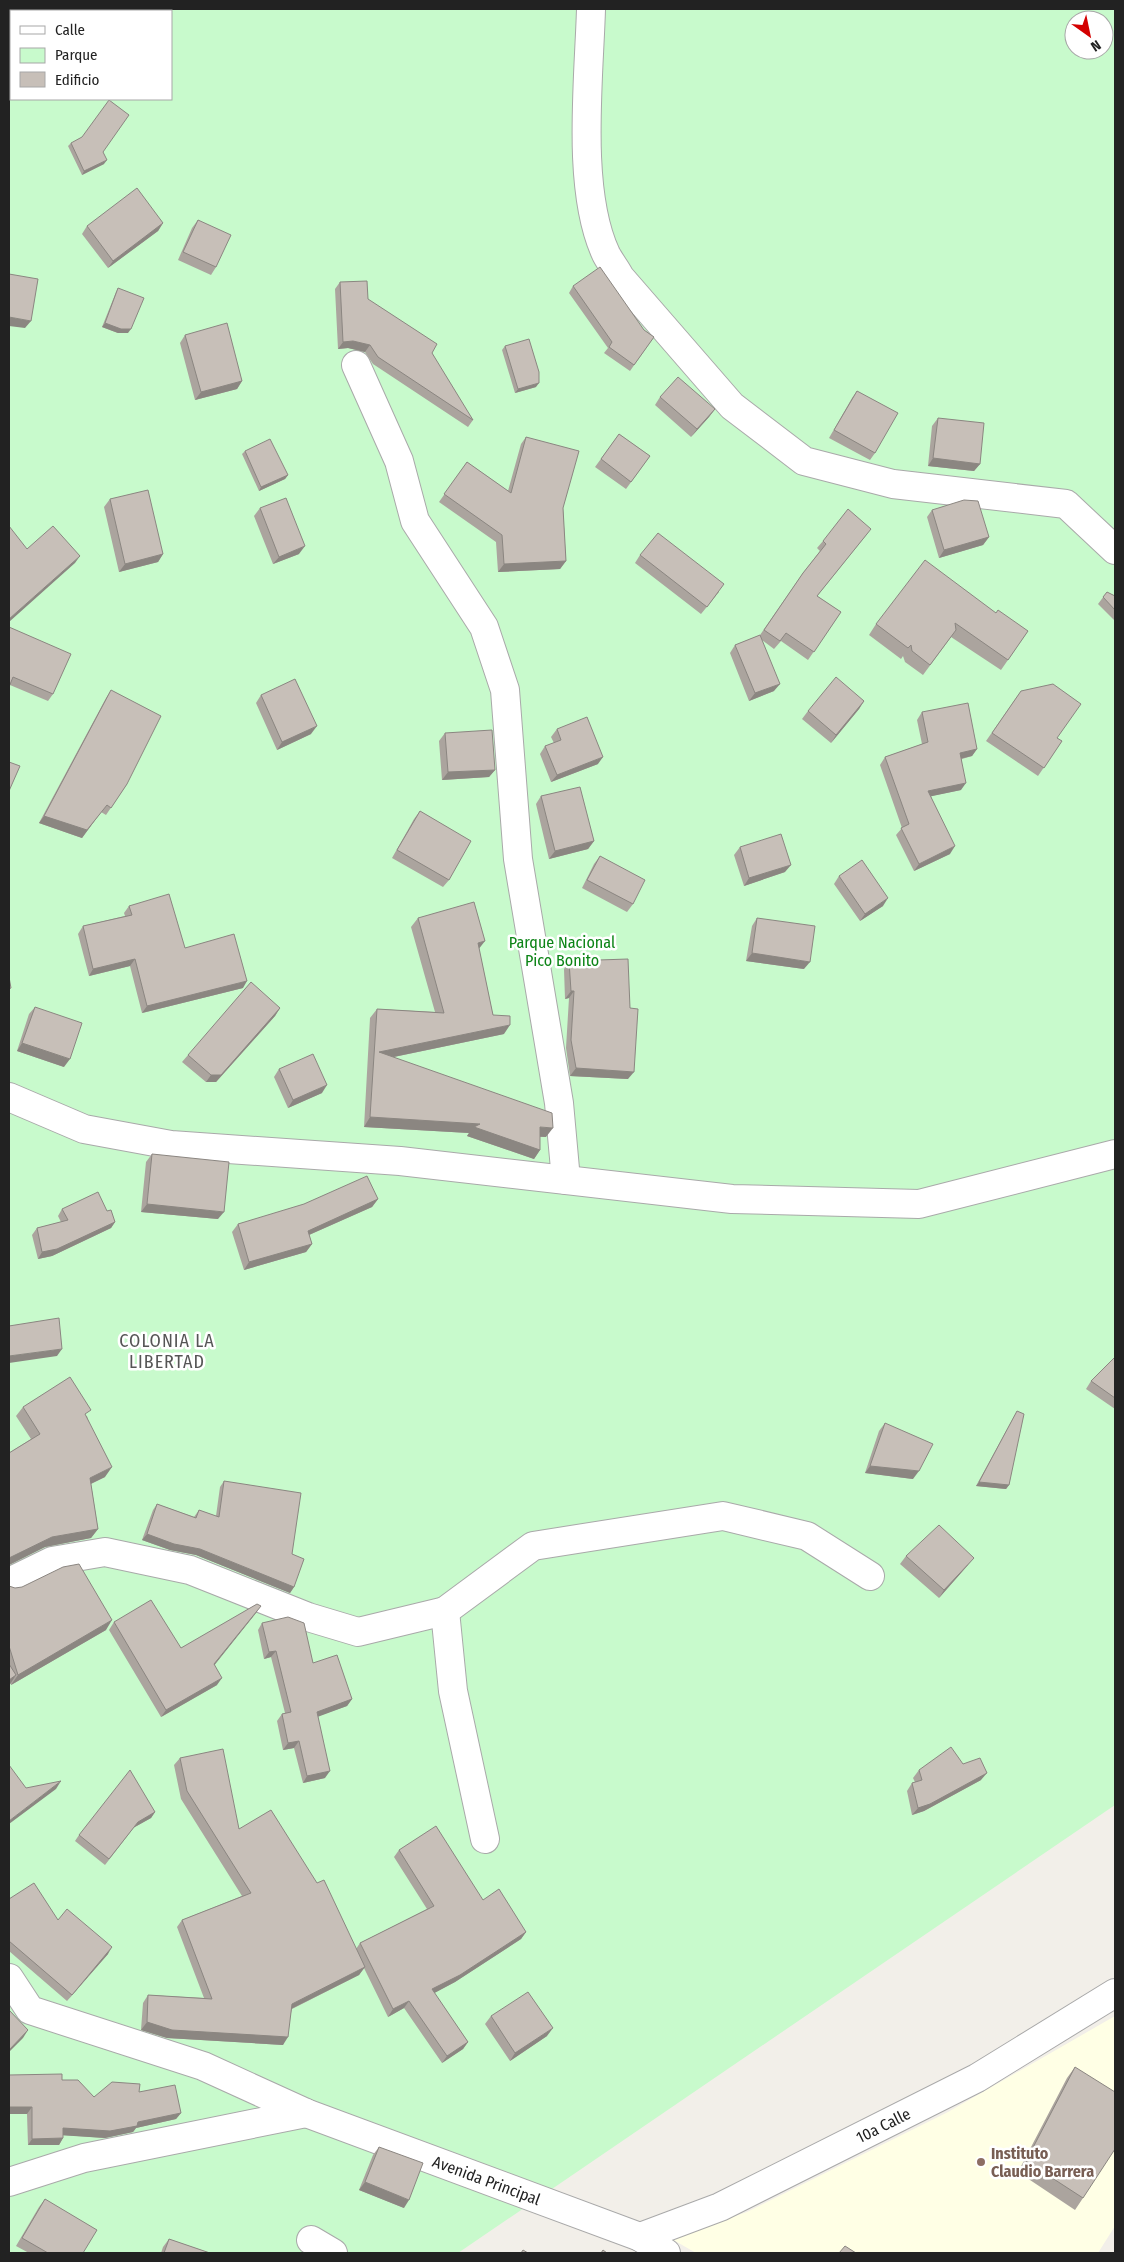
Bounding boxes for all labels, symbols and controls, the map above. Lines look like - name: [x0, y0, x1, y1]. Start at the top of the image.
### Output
- legend: [10, 10, 172, 100]
- north arrow: [1064, 10, 1114, 60]
- text: Calle: [55, 21, 85, 39]
- text: N: [1088, 36, 1104, 55]
- text: Parque: [55, 46, 98, 64]
- text: Edificio: [55, 71, 100, 89]
- park label: Parque Nacional Pico Bonito: [509, 933, 615, 970]
- district label: COLONIA LA LIBERTAD: [119, 1330, 215, 1373]
- street label: 10a Calle: [853, 2104, 914, 2147]
- place label: Instituto Claudio Barrera: [991, 2144, 1094, 2181]
- street label: Avenida Principal: [430, 2152, 543, 2209]
- marker: Instituto Claudio Barrera: [975, 2156, 987, 2168]

